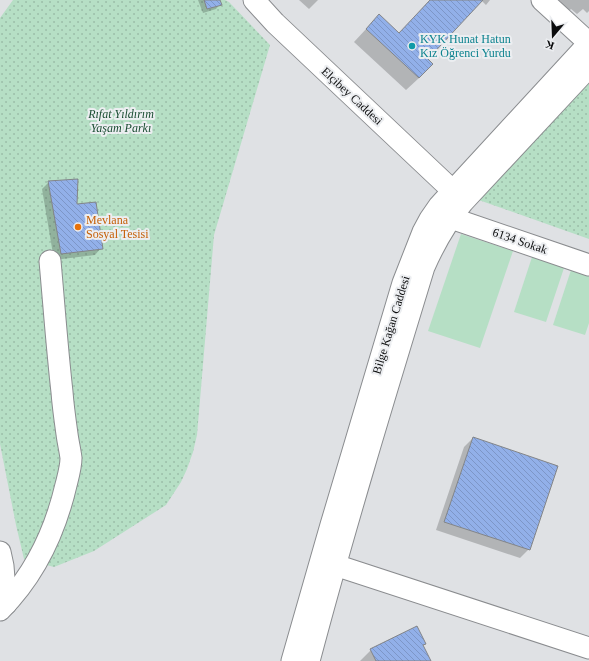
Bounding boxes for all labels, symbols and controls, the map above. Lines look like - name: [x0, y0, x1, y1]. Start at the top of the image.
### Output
- north arrow: [533, 16, 573, 56]
- place label: KYK Hunat Hatun Kız Öğrenci Yurdu: [420, 32, 511, 60]
- text: K: [543, 38, 556, 53]
- marker: KYK Hunat Hatun Kız Öğrenci Yurdu: [407, 41, 417, 51]
- street label: Elçibey Caddesi: [319, 64, 386, 128]
- park label: Rıfat Yıldırım Yaşam Parkı: [87, 107, 154, 135]
- place label: Mevlana Sosyal Tesisi: [86, 213, 149, 241]
- marker: Mevlana Sosyal Tesisi: [73, 222, 83, 232]
- street label: 6134 Sokak: [491, 225, 549, 257]
- street label: Bilge Kağan Caddesi: [369, 274, 413, 376]

